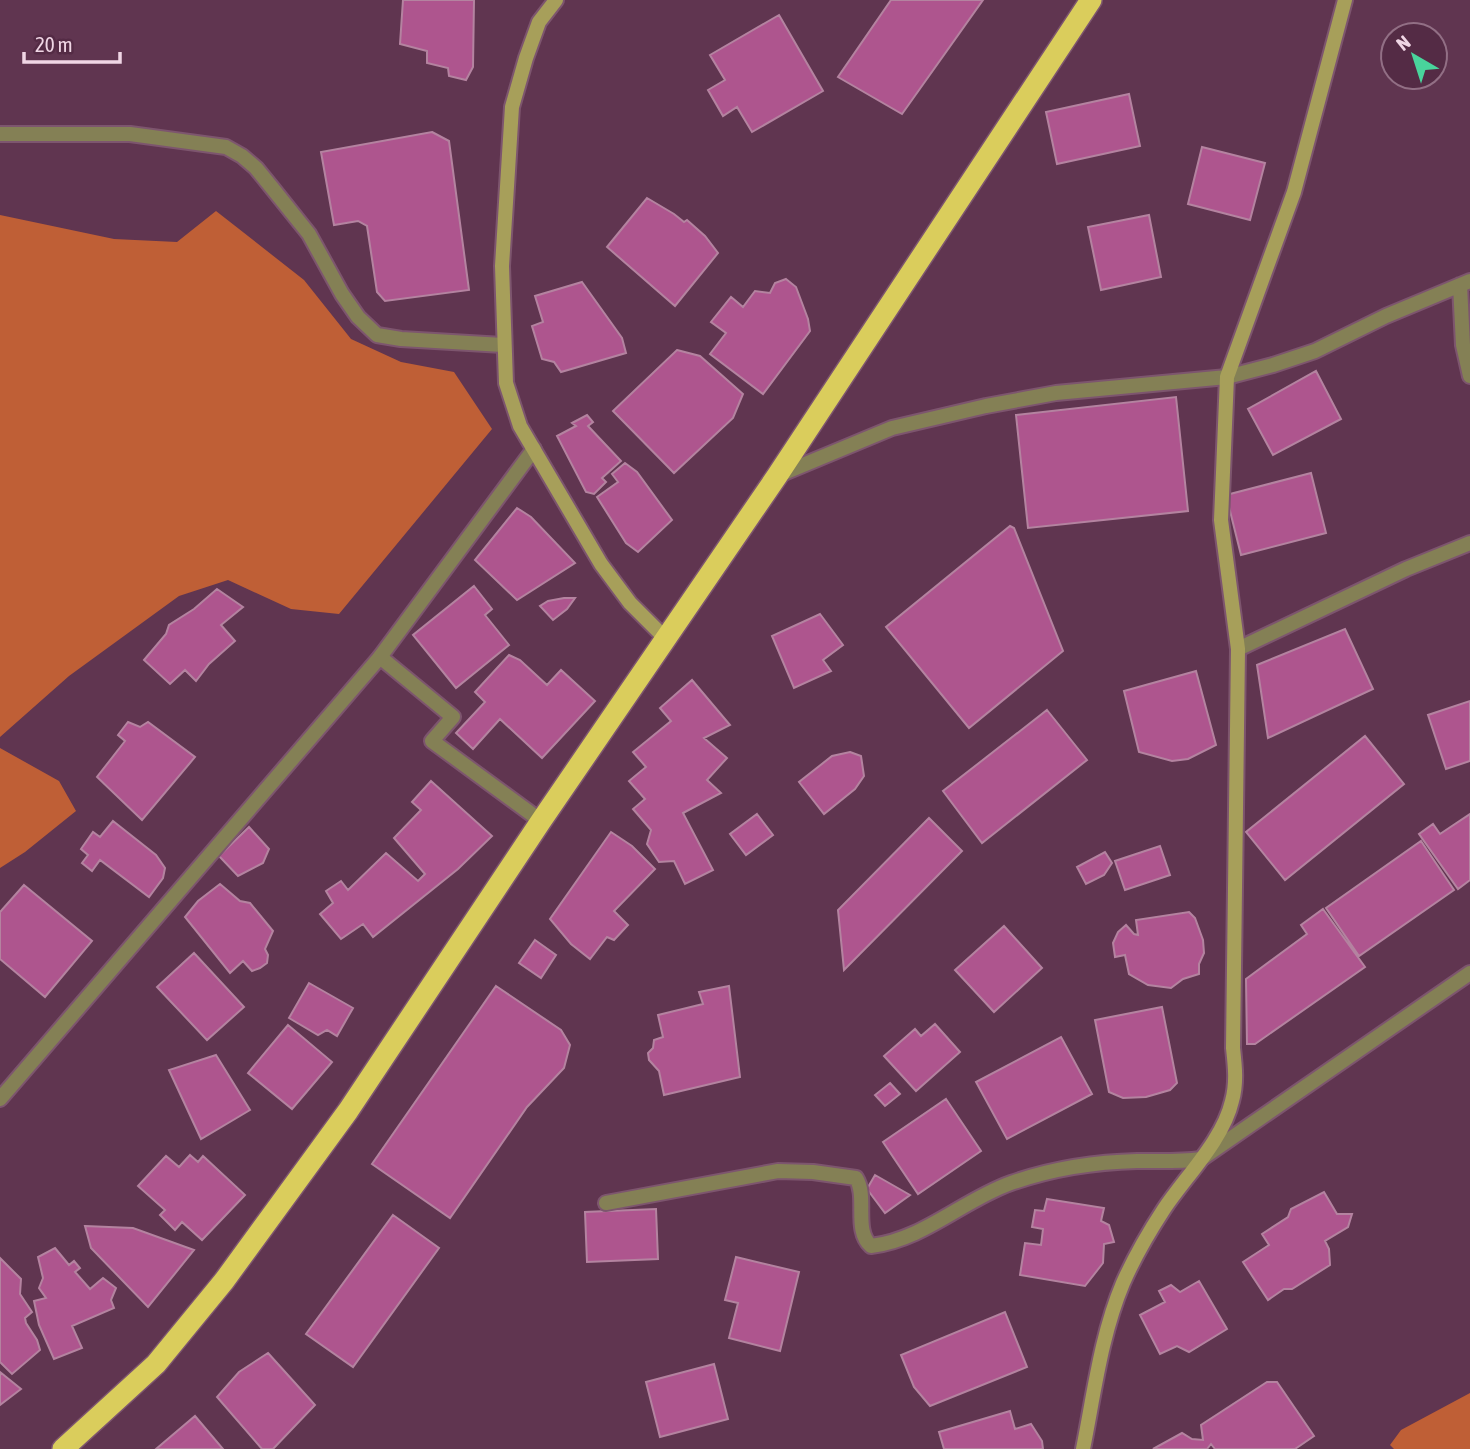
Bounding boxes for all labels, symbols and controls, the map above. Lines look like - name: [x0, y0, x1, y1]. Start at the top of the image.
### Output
- scale bar: [24, 21, 121, 65]
- north arrow: [1379, 21, 1449, 91]
- text: N: [1392, 31, 1415, 55]
- text: 20 m: [35, 32, 73, 56]

